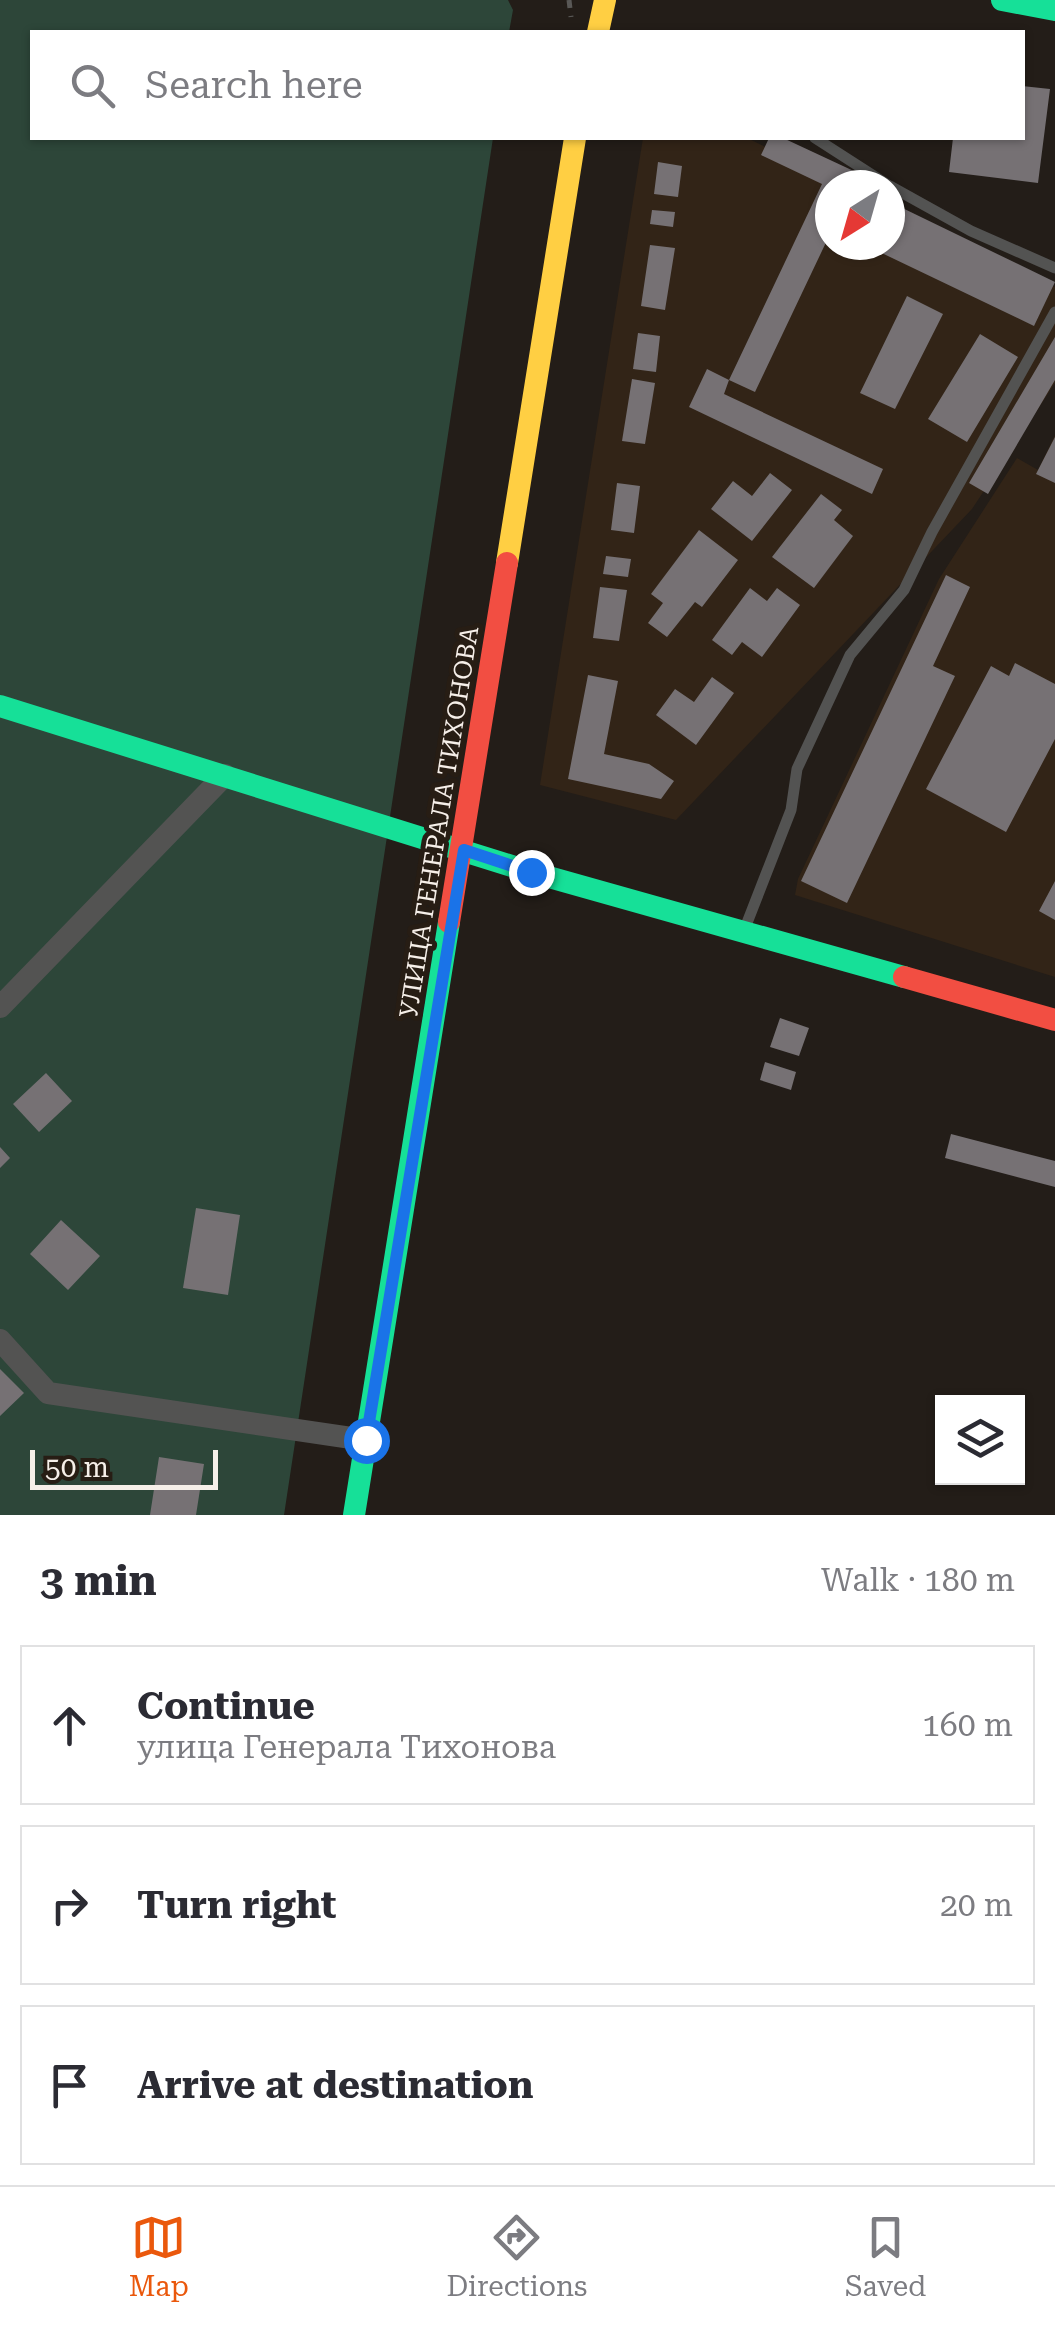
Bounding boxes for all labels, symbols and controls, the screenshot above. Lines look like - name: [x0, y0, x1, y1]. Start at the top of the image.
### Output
- search box: [30, 30, 1025, 140]
- icon: search: [65, 58, 120, 113]
- text: Search here: [145, 63, 363, 107]
- north arrow: [815, 170, 905, 260]
- street label: УЛИЦА ГЕНЕРАЛА ТИХОНОВА: [394, 624, 484, 1020]
- route end: [509, 850, 555, 896]
- map controls: [935, 1395, 1025, 1485]
- button: layers: [935, 1395, 1025, 1485]
- route start: [344, 1418, 390, 1464]
- scale bar: [30, 1445, 218, 1490]
- text: 50 m: [45, 1451, 109, 1484]
- text: 3 min: [40, 1556, 157, 1605]
- text: Walk · 180 m: [821, 1561, 1015, 1599]
- text: Continue: [137, 1684, 315, 1728]
- icon: ahead: [42, 1698, 97, 1753]
- text: 160 m: [922, 1706, 1013, 1744]
- text: улица Генерала Тихонова: [137, 1728, 556, 1766]
- icon: right: [42, 1878, 97, 1933]
- text: Turn right: [137, 1883, 336, 1927]
- text: 20 m: [940, 1886, 1013, 1924]
- icon: arrive: [42, 2058, 97, 2113]
- text: Arrive at destination: [137, 2063, 533, 2107]
- tab: Map: [129, 2210, 189, 2303]
- tab: Directions: [446, 2210, 587, 2303]
- tab: Saved: [845, 2210, 926, 2303]

